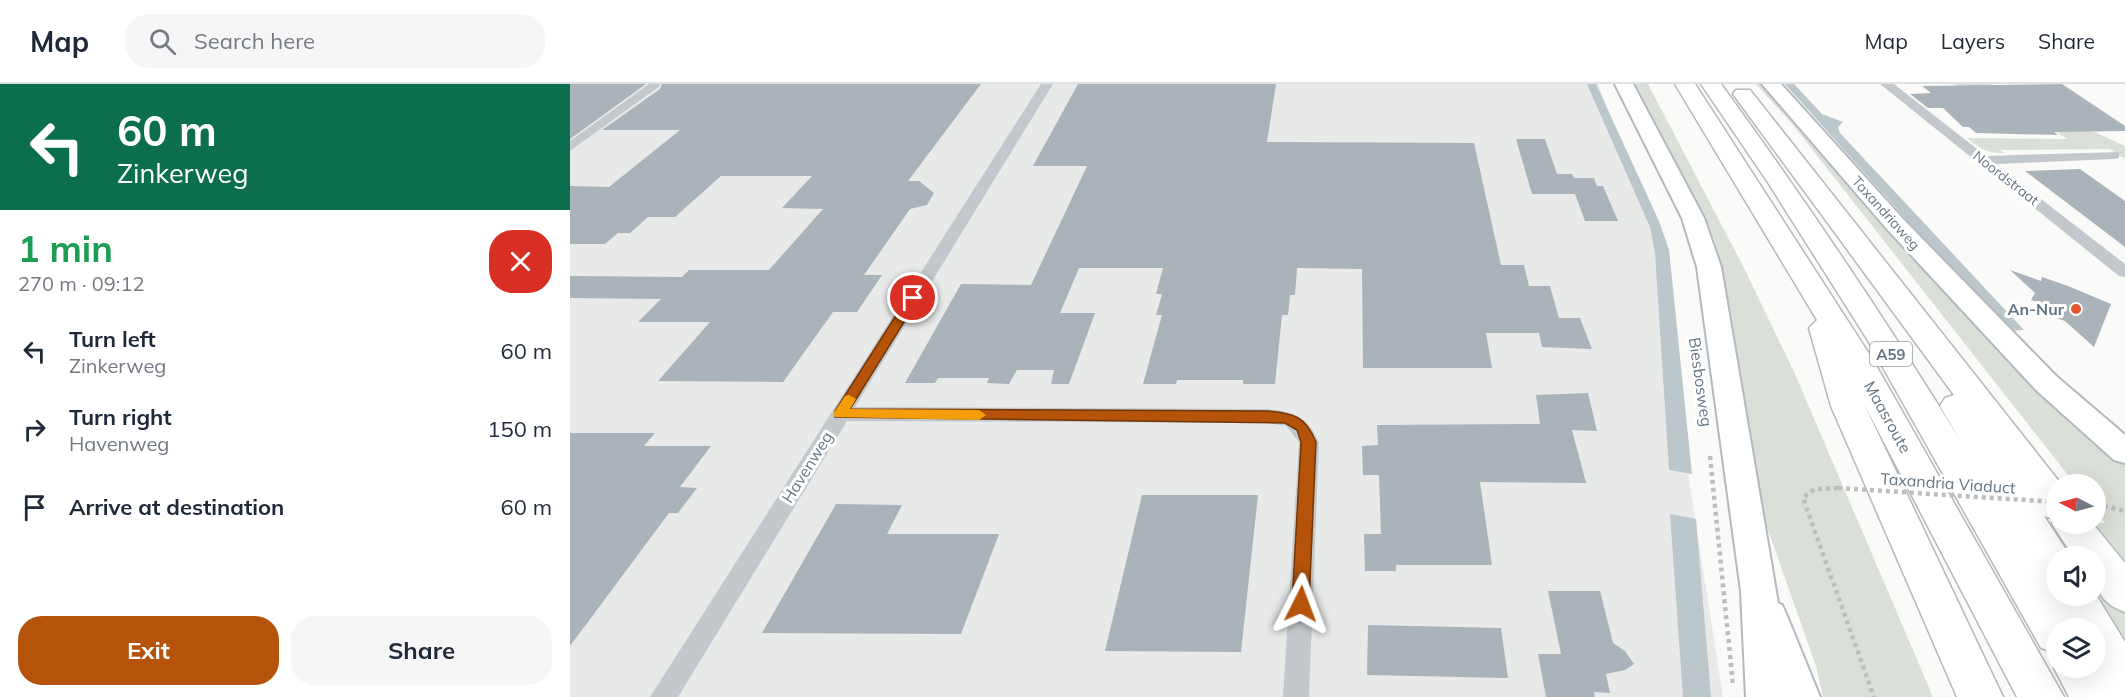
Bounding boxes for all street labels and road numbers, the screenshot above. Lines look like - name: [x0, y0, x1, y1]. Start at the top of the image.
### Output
- street label: Noordstraat: [1970, 147, 2042, 209]
- street label: Taxandriaweg: [1848, 172, 1924, 254]
- street label: Biesbosweg: [1685, 336, 1717, 428]
- road number: A59: [1870, 342, 1912, 366]
- street label: Maasroute: [1860, 378, 1916, 456]
- street label: Havenweg: [777, 428, 837, 506]
- street label: Taxandria Viaduct: [1880, 468, 2017, 498]

